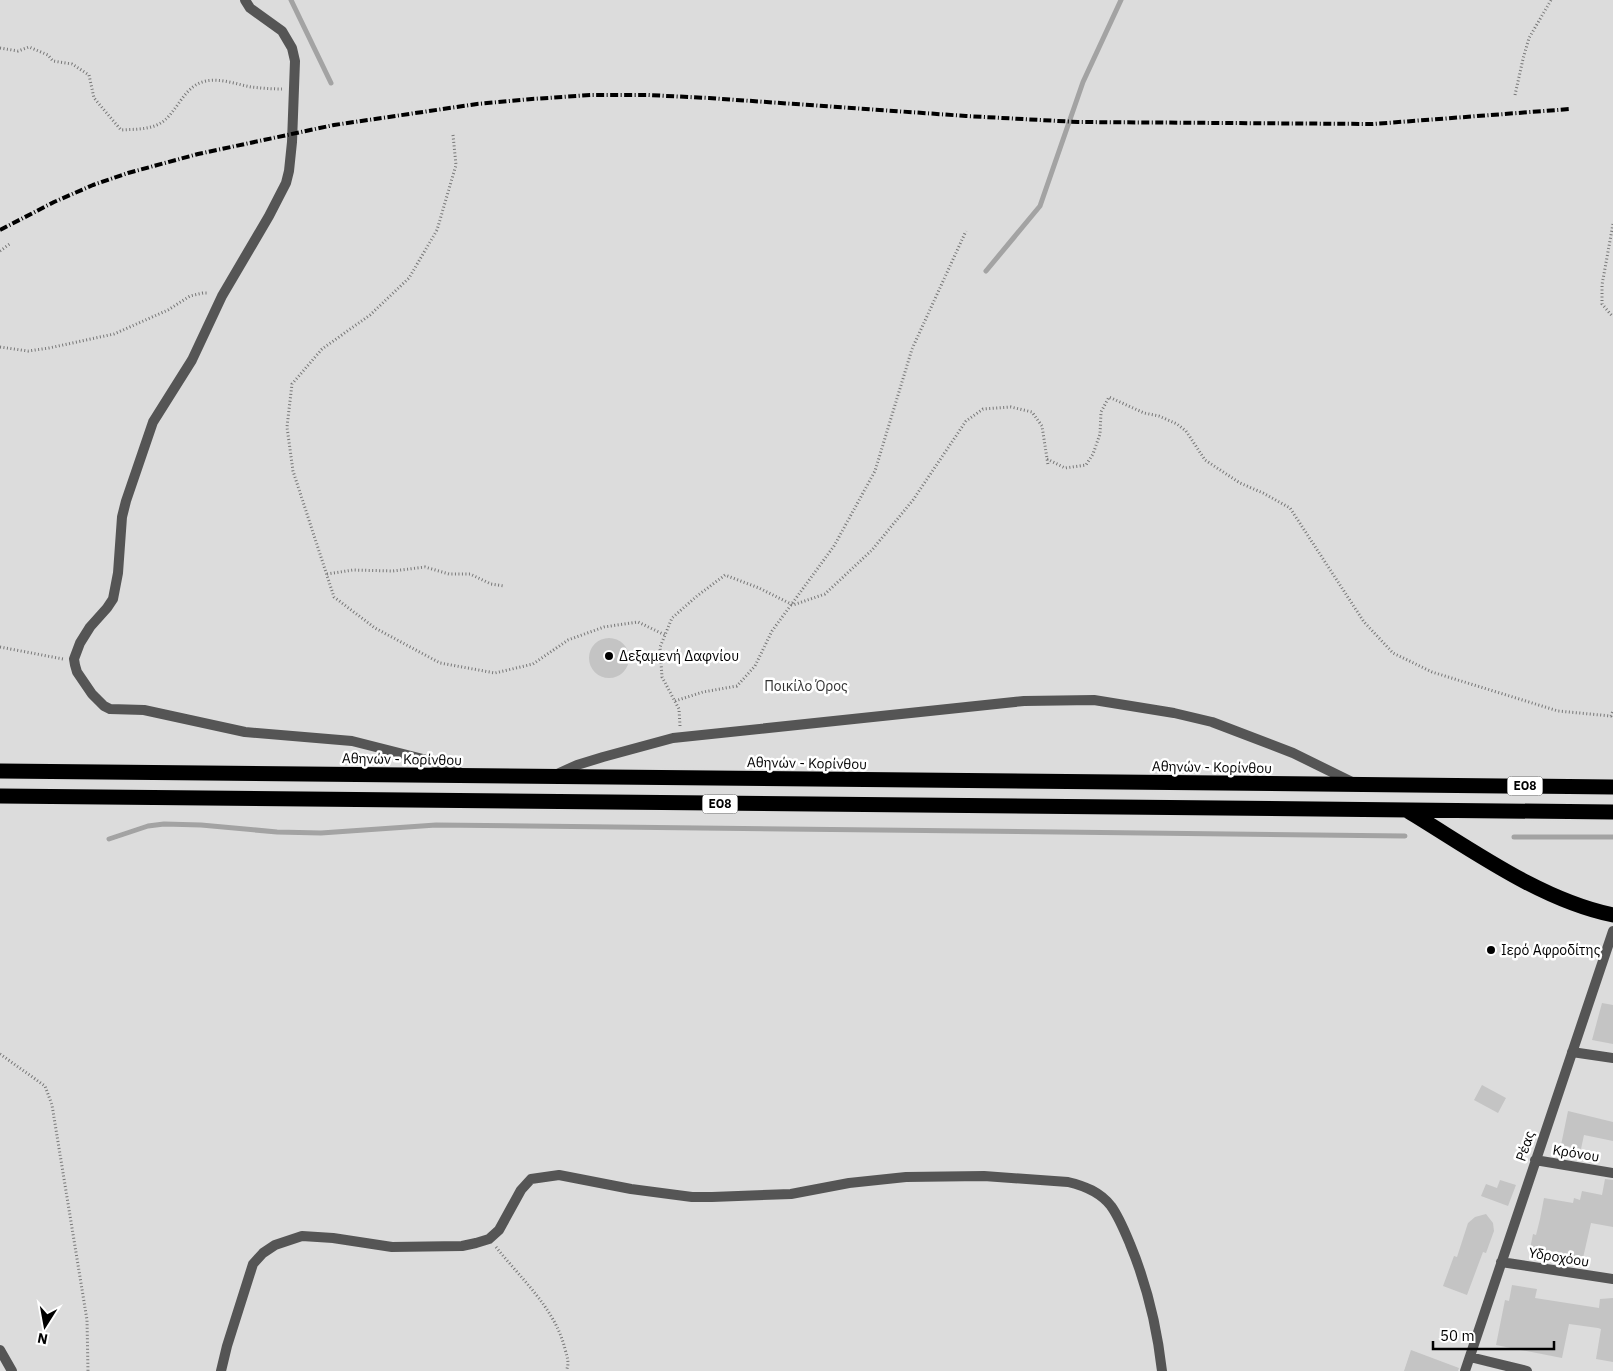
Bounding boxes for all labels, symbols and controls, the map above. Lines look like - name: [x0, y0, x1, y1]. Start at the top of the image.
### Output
- place label: Δεξαμενή Δαφνίου: [619, 647, 739, 665]
- marker: Δεξαμενή Δαφνίου: [603, 650, 615, 662]
- park label: Ποικίλο Όρος: [764, 677, 848, 695]
- street label: Αθηνών - Κορίνθου: [342, 749, 462, 769]
- street label: Αθηνών - Κορίνθου: [747, 753, 867, 773]
- street label: Αθηνών - Κορίνθου: [1152, 757, 1272, 777]
- road number: ΕΟ8: [1508, 776, 1542, 796]
- road number: ΕΟ8: [702, 794, 738, 814]
- place label: Ιερό Αφροδίτης: [1501, 941, 1601, 959]
- marker: Ιερό Αφροδίτης: [1485, 944, 1497, 956]
- street label: Ρέας: [1511, 1128, 1539, 1164]
- street label: Κρόνου: [1551, 1140, 1601, 1166]
- street label: Υδροχόου: [1527, 1243, 1591, 1271]
- north arrow: [20, 1301, 70, 1351]
- scale bar: [1433, 1318, 1554, 1350]
- text: 50 m: [1440, 1326, 1475, 1345]
- text: N: [36, 1329, 49, 1349]

